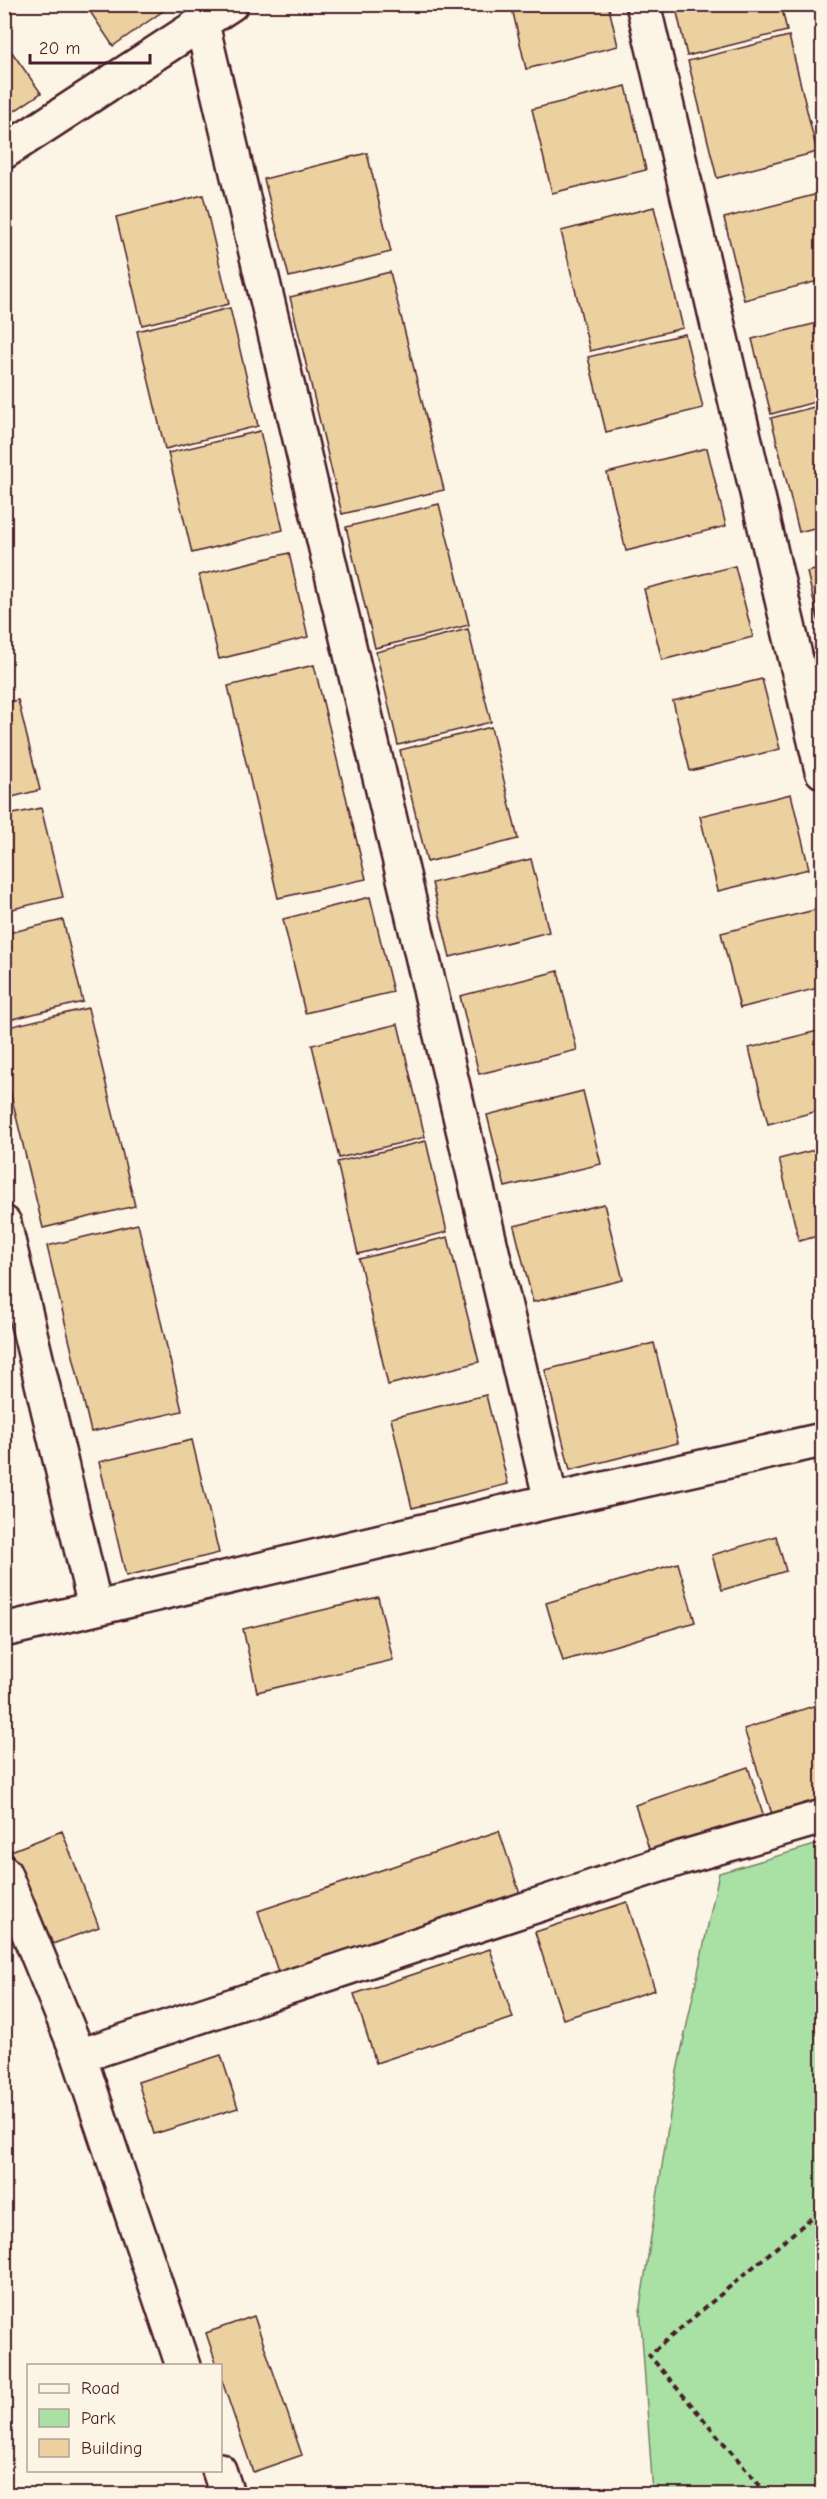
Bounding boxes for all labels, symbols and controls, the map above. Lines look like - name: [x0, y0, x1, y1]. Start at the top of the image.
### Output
- scale bar: [30, 27, 150, 65]
- text: 20 m: [39, 38, 80, 59]
- legend: [27, 2364, 222, 2472]
- text: Road: [81, 2378, 120, 2399]
- text: Park: [81, 2408, 116, 2429]
- text: Building: [81, 2438, 143, 2459]

